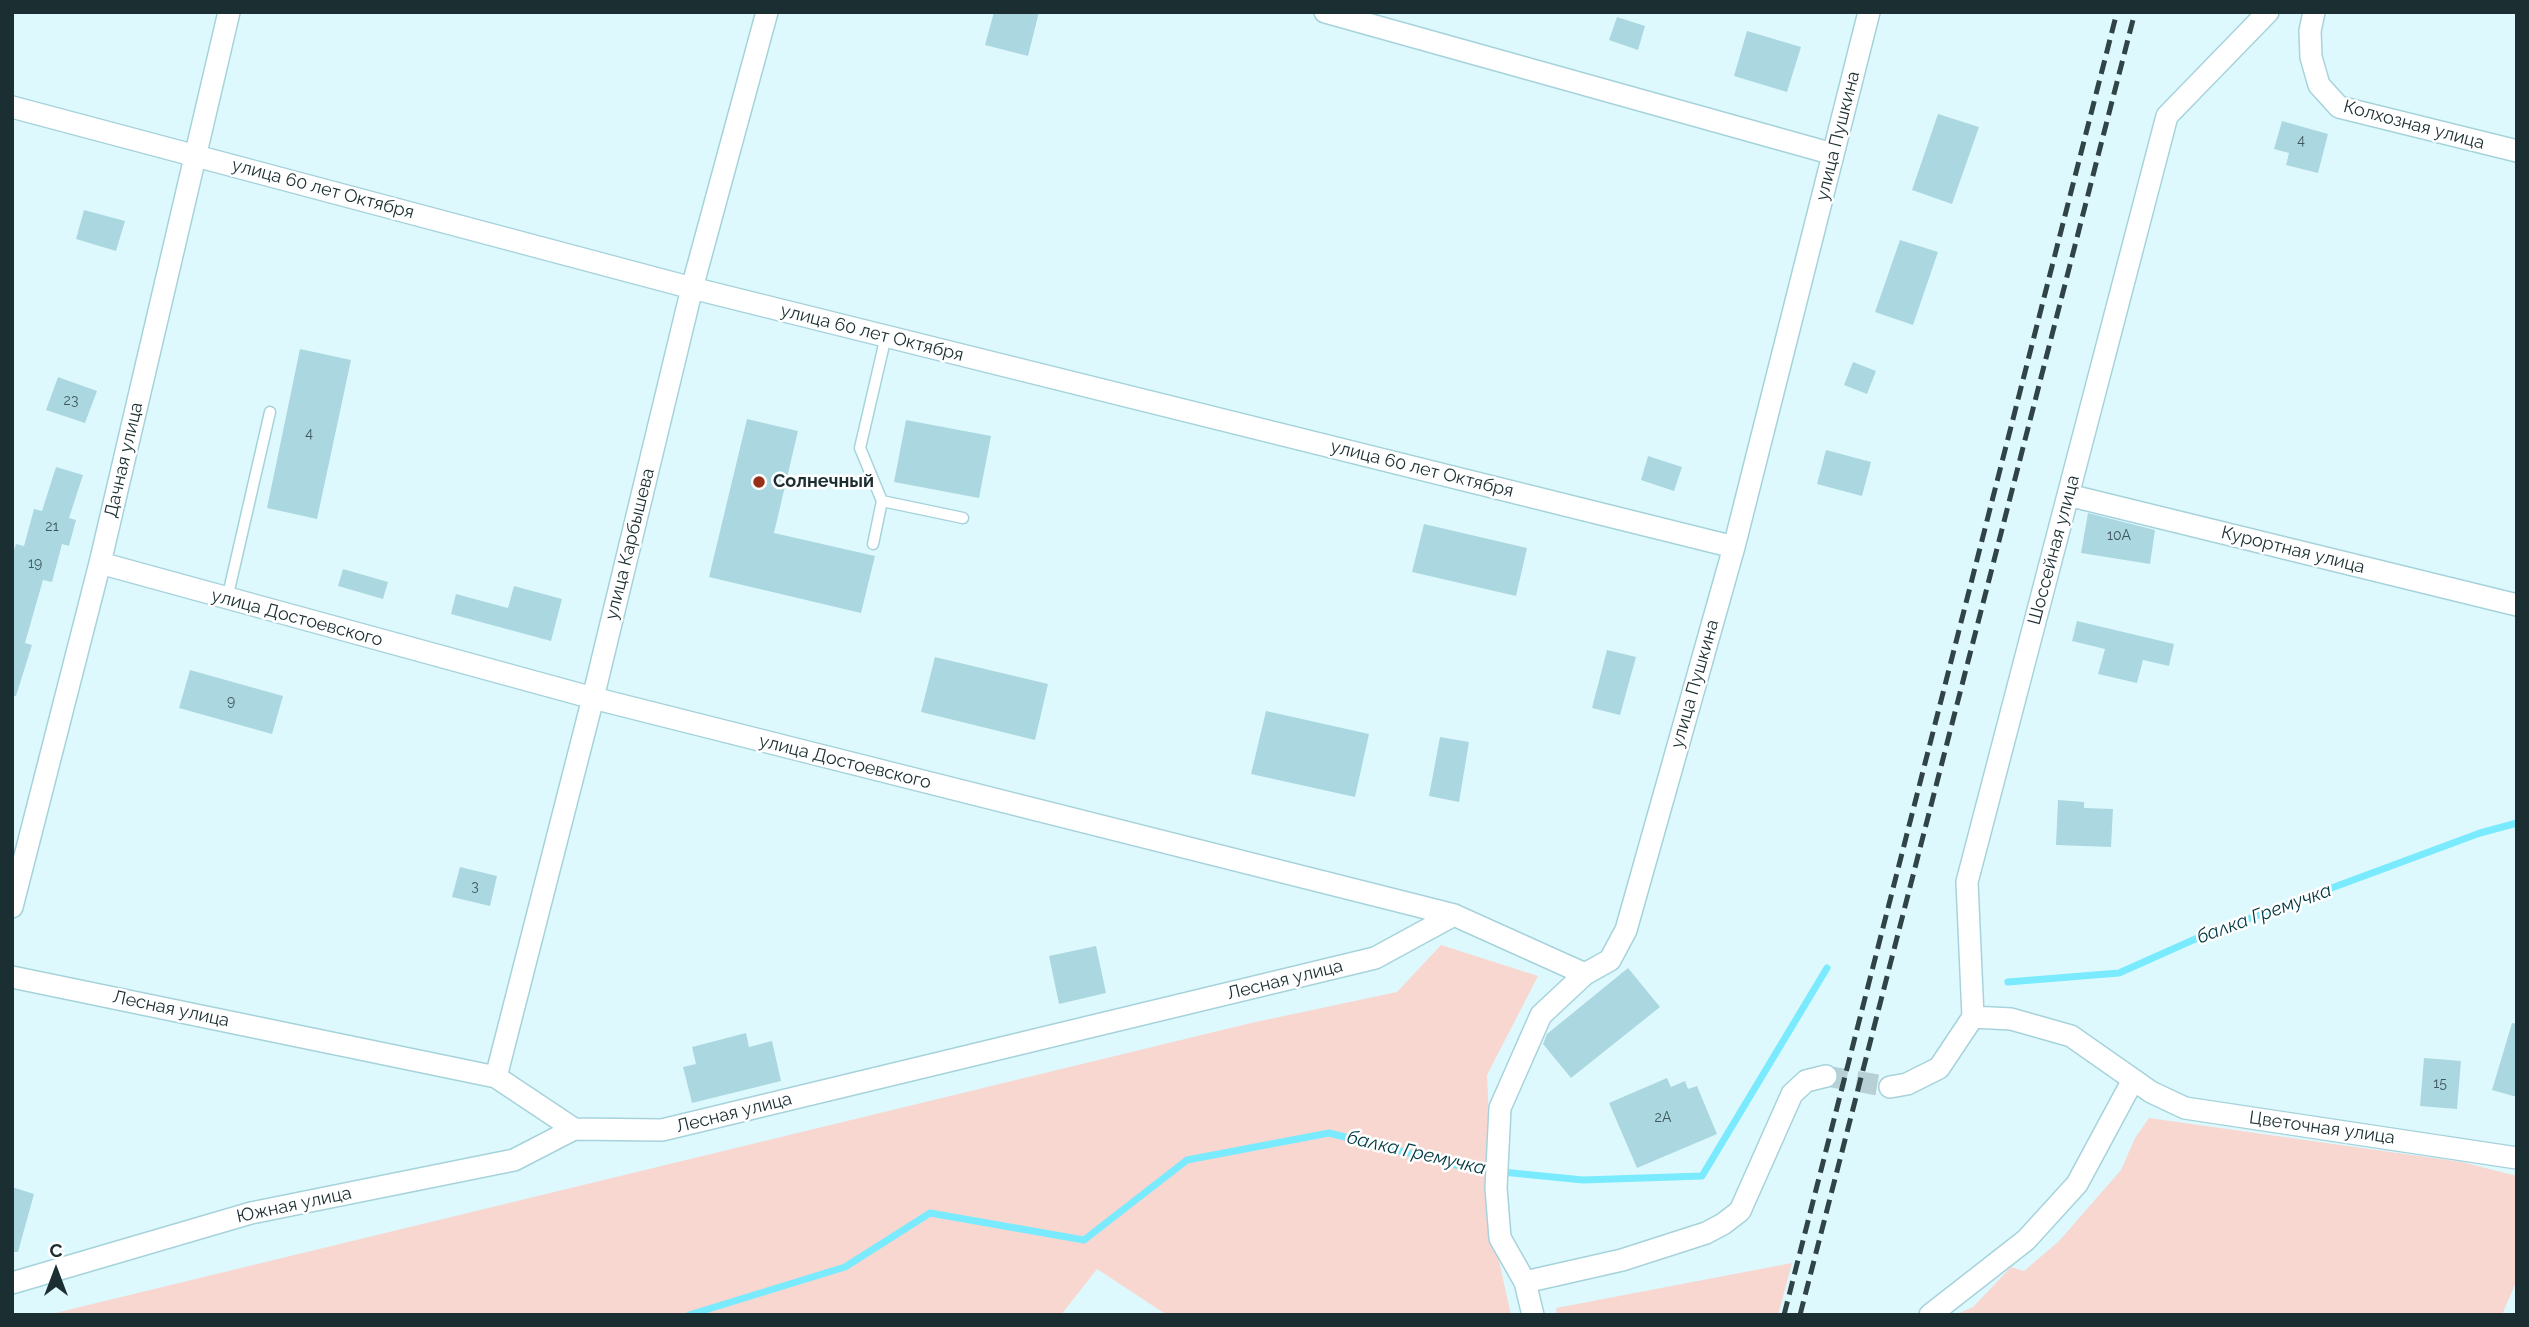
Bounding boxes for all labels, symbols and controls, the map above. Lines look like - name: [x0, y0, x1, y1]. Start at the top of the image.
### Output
- street label: улица Пушкина: [1811, 69, 1865, 203]
- street label: Колхозная улица: [2341, 96, 2487, 154]
- house number: 4: [2297, 133, 2305, 149]
- street label: улица 60 лет Октября: [229, 154, 417, 224]
- street label: улица 60 лет Октября: [778, 300, 966, 366]
- house number: 23: [64, 393, 78, 409]
- street label: Дачная улица: [100, 400, 148, 520]
- house number: 4: [305, 426, 313, 442]
- street label: улица 60 лет Октября: [1328, 436, 1516, 502]
- street label: улица Карбышева: [601, 466, 659, 622]
- place label: Солнечный: [773, 471, 874, 493]
- street label: Шоссейная улица: [2024, 473, 2084, 627]
- marker: Солнечный: [751, 474, 767, 490]
- house number: 21: [45, 519, 59, 535]
- street label: Курортная улица: [2219, 522, 2367, 578]
- house number: 10А: [2107, 528, 2131, 544]
- house number: 19: [28, 556, 42, 572]
- street label: улица Достоевского: [209, 585, 385, 651]
- street label: улица Пушкина: [1666, 617, 1724, 751]
- house number: 9: [227, 694, 235, 710]
- street label: улица Достоевского: [757, 730, 933, 794]
- house number: 3: [471, 879, 479, 895]
- water label: балка Гремучка: [2193, 879, 2335, 949]
- street label: Лесная улица: [1225, 955, 1345, 1005]
- street label: Лесная улица: [111, 986, 231, 1032]
- house number: 15: [2433, 1076, 2447, 1092]
- street label: Лесная улица: [674, 1088, 794, 1138]
- street label: Цветочная улица: [2248, 1107, 2396, 1149]
- house number: 2А: [1655, 1110, 1671, 1126]
- water label: балка Гремучка: [1344, 1126, 1488, 1180]
- street label: Южная улица: [235, 1182, 353, 1228]
- north arrow: [21, 1236, 91, 1306]
- text: С: [49, 1239, 63, 1261]

